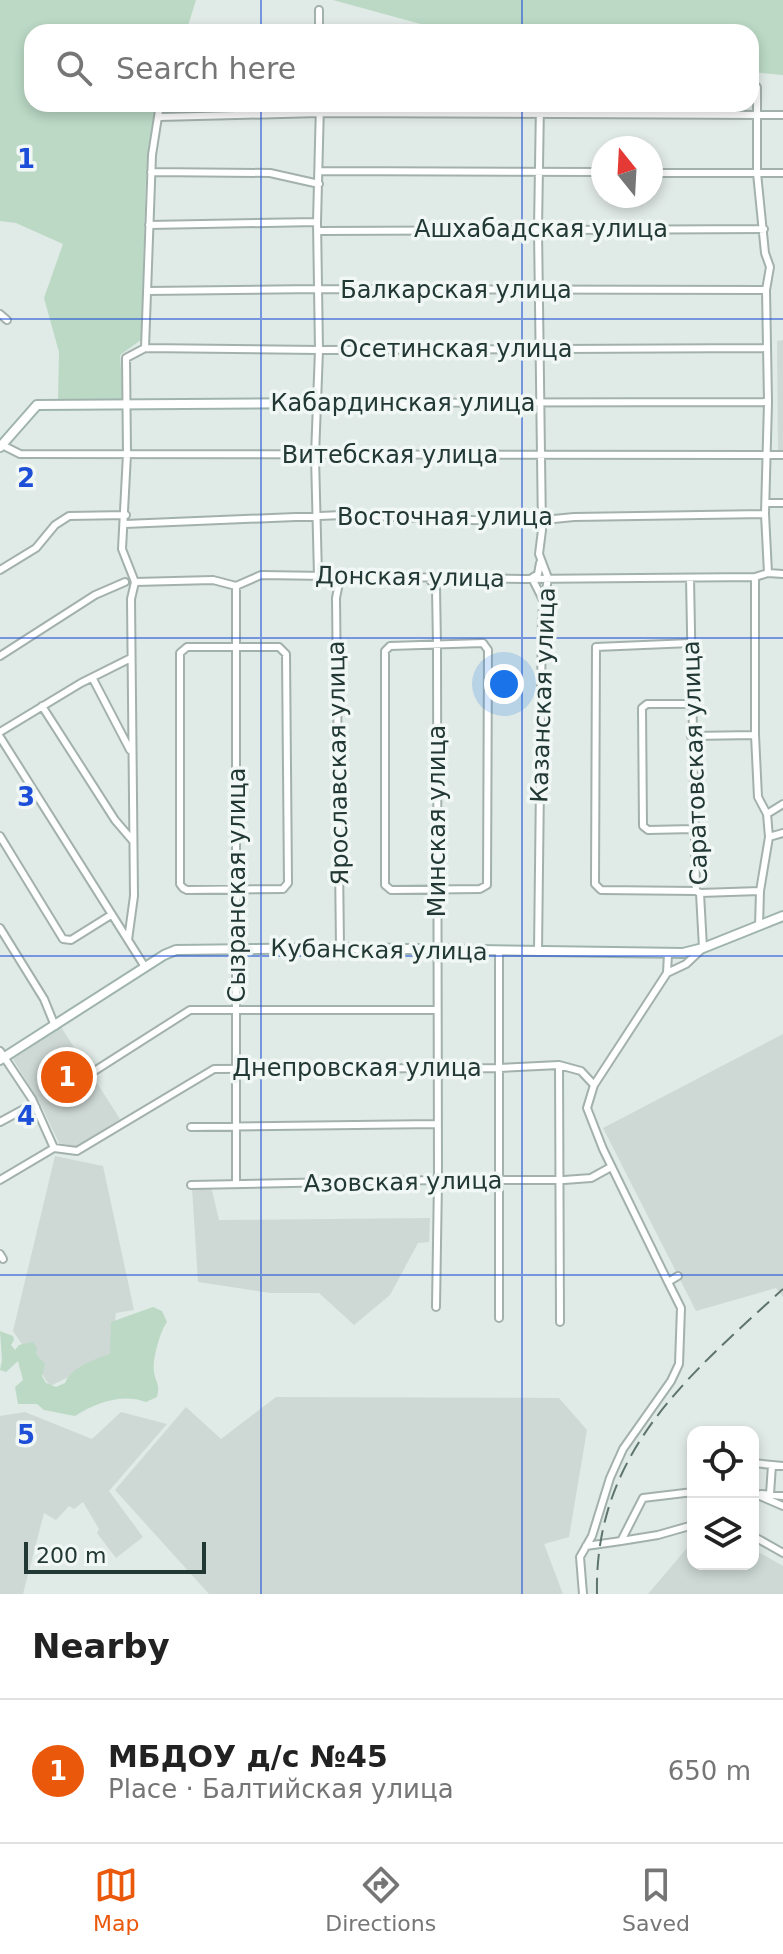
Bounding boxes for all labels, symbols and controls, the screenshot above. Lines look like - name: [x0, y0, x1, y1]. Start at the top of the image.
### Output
- search box: [24, 24, 759, 112]
- icon: search: [52, 46, 96, 90]
- text: Search here: [116, 51, 296, 86]
- north arrow: [591, 136, 663, 208]
- text: 1: [17, 144, 35, 174]
- street label: Ашхабадская улица: [414, 215, 668, 243]
- street label: Балкарская улица: [340, 276, 572, 304]
- street label: Осетинская улица: [340, 335, 572, 363]
- street label: Кабардинская улица: [270, 389, 536, 417]
- street label: Витебская улица: [282, 441, 498, 469]
- text: 2: [17, 463, 35, 493]
- street label: Восточная улица: [337, 503, 553, 531]
- street label: Донская улица: [315, 561, 505, 593]
- street label: Казанская улица: [525, 587, 561, 803]
- street label: Ярославская улица: [322, 640, 354, 886]
- street label: Саратовская улица: [677, 640, 713, 886]
- your location: [484, 664, 524, 704]
- street label: Минская улица: [423, 725, 451, 917]
- street label: Сызранская улица: [223, 768, 251, 1002]
- text: 3: [17, 782, 35, 812]
- street label: Кубанская улица: [270, 934, 488, 966]
- pin: 1: [41, 1047, 93, 1107]
- street label: Днепровская улица: [232, 1054, 482, 1082]
- text: 4: [17, 1101, 35, 1131]
- street label: Азовская улица: [303, 1166, 503, 1198]
- text: 5: [17, 1420, 35, 1450]
- map controls: [687, 1426, 759, 1570]
- button: locate: [687, 1426, 759, 1498]
- button: layers: [687, 1498, 759, 1570]
- scale bar: [24, 1538, 206, 1574]
- text: 200 m: [36, 1543, 106, 1568]
- text: Nearby: [32, 1626, 170, 1666]
- text: МБДОУ д/с №45: [108, 1739, 388, 1774]
- text: 1: [49, 1756, 67, 1786]
- text: 650 m: [668, 1756, 751, 1786]
- text: Place · Балтийская улица: [108, 1774, 454, 1804]
- tab: Map: [93, 1863, 139, 1936]
- tab: Directions: [325, 1863, 436, 1936]
- tab: Saved: [622, 1863, 690, 1936]

